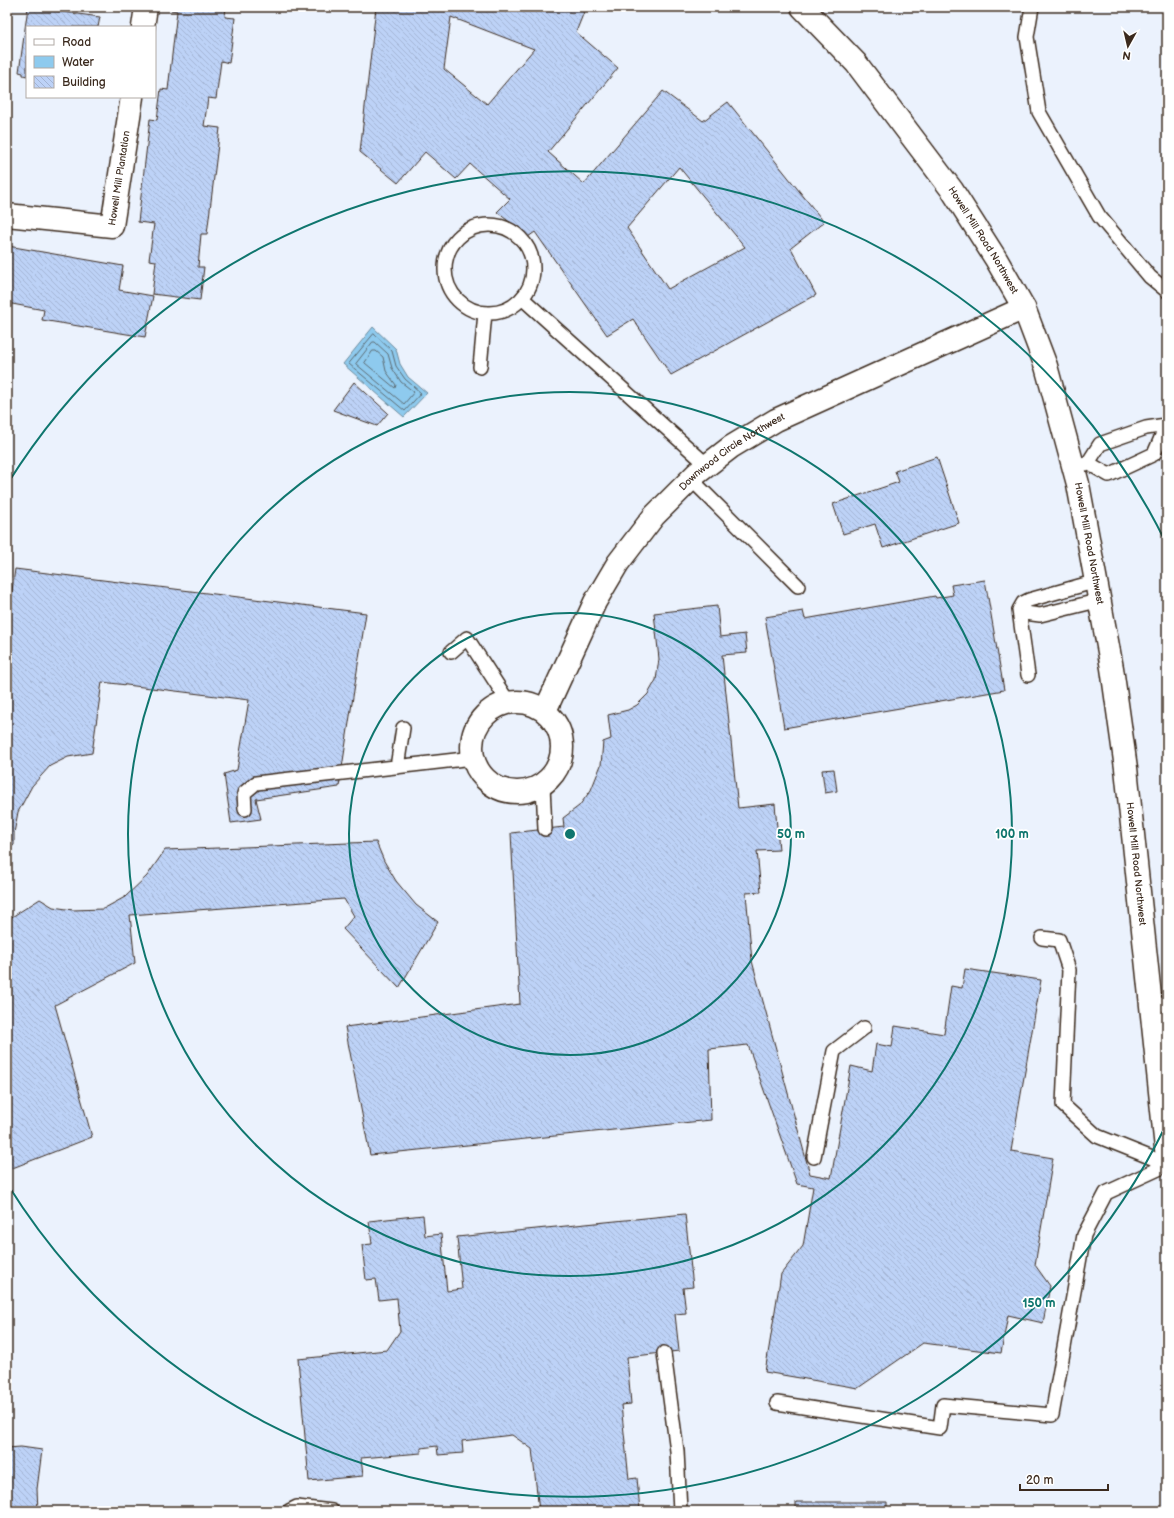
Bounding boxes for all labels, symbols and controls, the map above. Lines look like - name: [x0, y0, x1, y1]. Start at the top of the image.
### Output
- legend: [26, 26, 156, 98]
- north arrow: [1108, 26, 1148, 66]
- text: Road: [62, 35, 91, 50]
- text: N: [1122, 48, 1132, 62]
- text: Water: [62, 55, 94, 70]
- text: Building: [62, 75, 106, 90]
- street label: Howell Mill Plantation: [106, 130, 133, 226]
- street label: Howell Mill Road Northwest: [945, 184, 1021, 296]
- street label: Downwood Circle Northwest: [677, 411, 787, 493]
- street label: Howell Mill Road Northwest: [1072, 481, 1106, 605]
- street label: Howell Mill Road Northwest: [1124, 802, 1149, 926]
- centre of rings: [563, 827, 577, 841]
- text: 50 m: [777, 827, 805, 842]
- text: 100 m: [995, 827, 1029, 842]
- text: 150 m: [1023, 1296, 1055, 1311]
- scale bar: [1020, 1466, 1108, 1492]
- text: 20 m: [1026, 1473, 1053, 1488]

